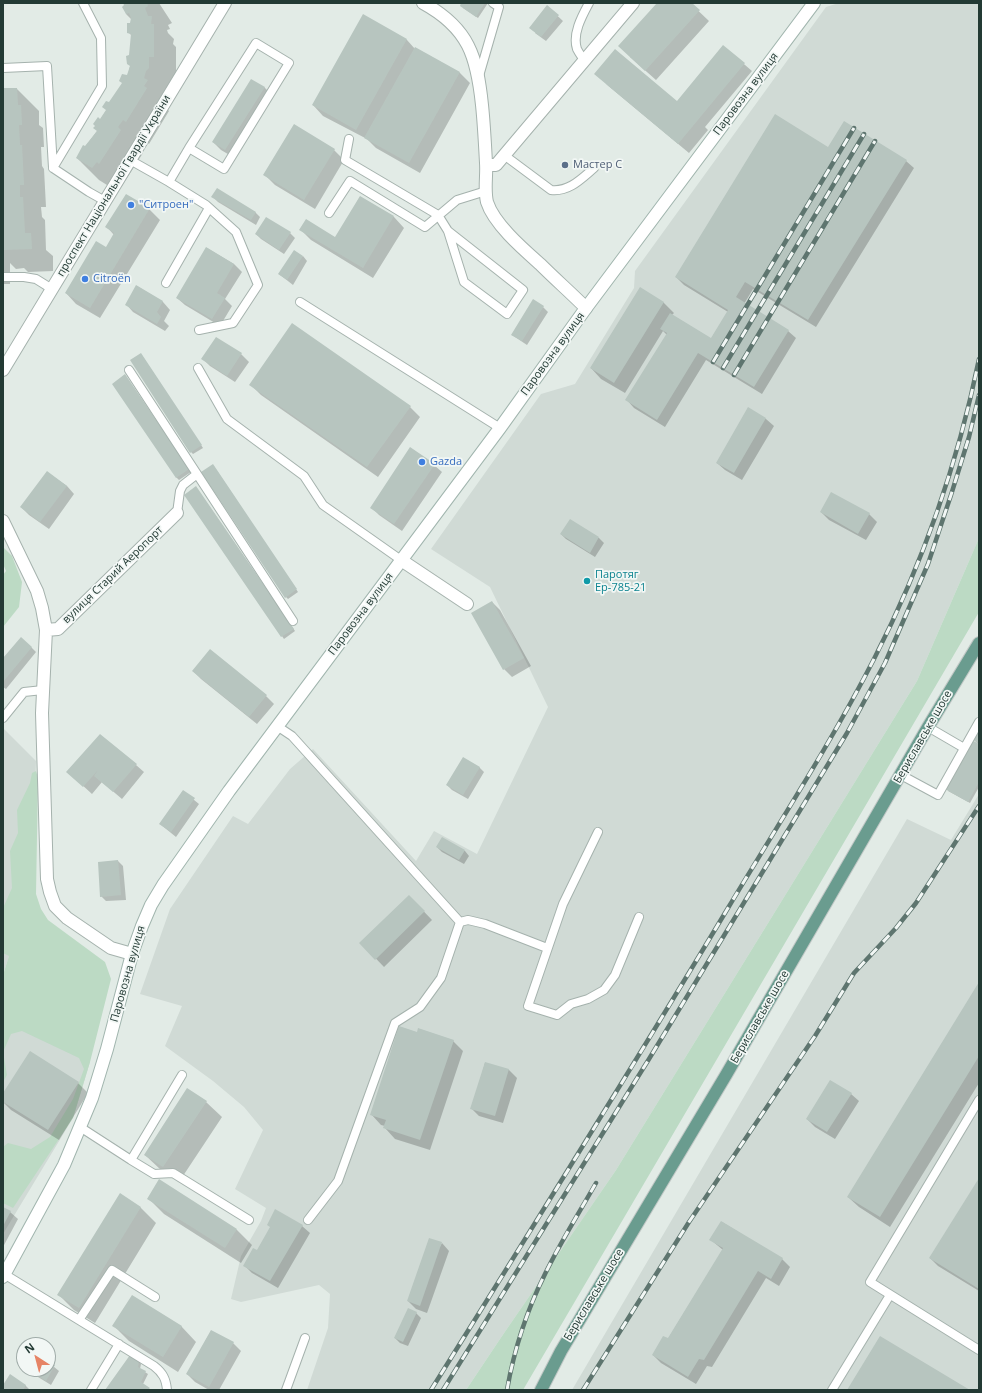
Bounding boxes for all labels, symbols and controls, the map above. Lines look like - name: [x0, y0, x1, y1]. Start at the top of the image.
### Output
- street label: Паровозна вулиця: [711, 50, 781, 138]
- street label: проспект Національної Гвардії України: [54, 93, 174, 279]
- place label: Мастер С: [573, 158, 622, 172]
- marker: Мастер С: [560, 160, 570, 170]
- place label: "Ситроен": [139, 198, 193, 212]
- marker: "Ситроен": [126, 200, 136, 210]
- place label: Citroën: [93, 272, 131, 286]
- marker: Citroën: [80, 274, 90, 284]
- street label: Паровозна вулиця: [518, 310, 588, 398]
- place label: Gazda: [430, 455, 462, 469]
- marker: Gazda: [417, 457, 427, 467]
- street label: вулиця Старий Аеропорт: [60, 524, 166, 626]
- place label: Паротяг Ер-785-21: [595, 568, 646, 594]
- street label: Паровозна вулиця: [326, 570, 396, 658]
- marker: Паротяг Ер-785-21: [582, 576, 592, 586]
- street label: Бериславське шосе: [891, 688, 955, 786]
- street label: Паровозна вулиця: [108, 924, 148, 1024]
- street label: Бериславське шосе: [728, 968, 792, 1066]
- street label: Бериславське шосе: [561, 1247, 627, 1343]
- north arrow: [16, 1337, 56, 1377]
- text: N: [21, 1339, 37, 1356]

